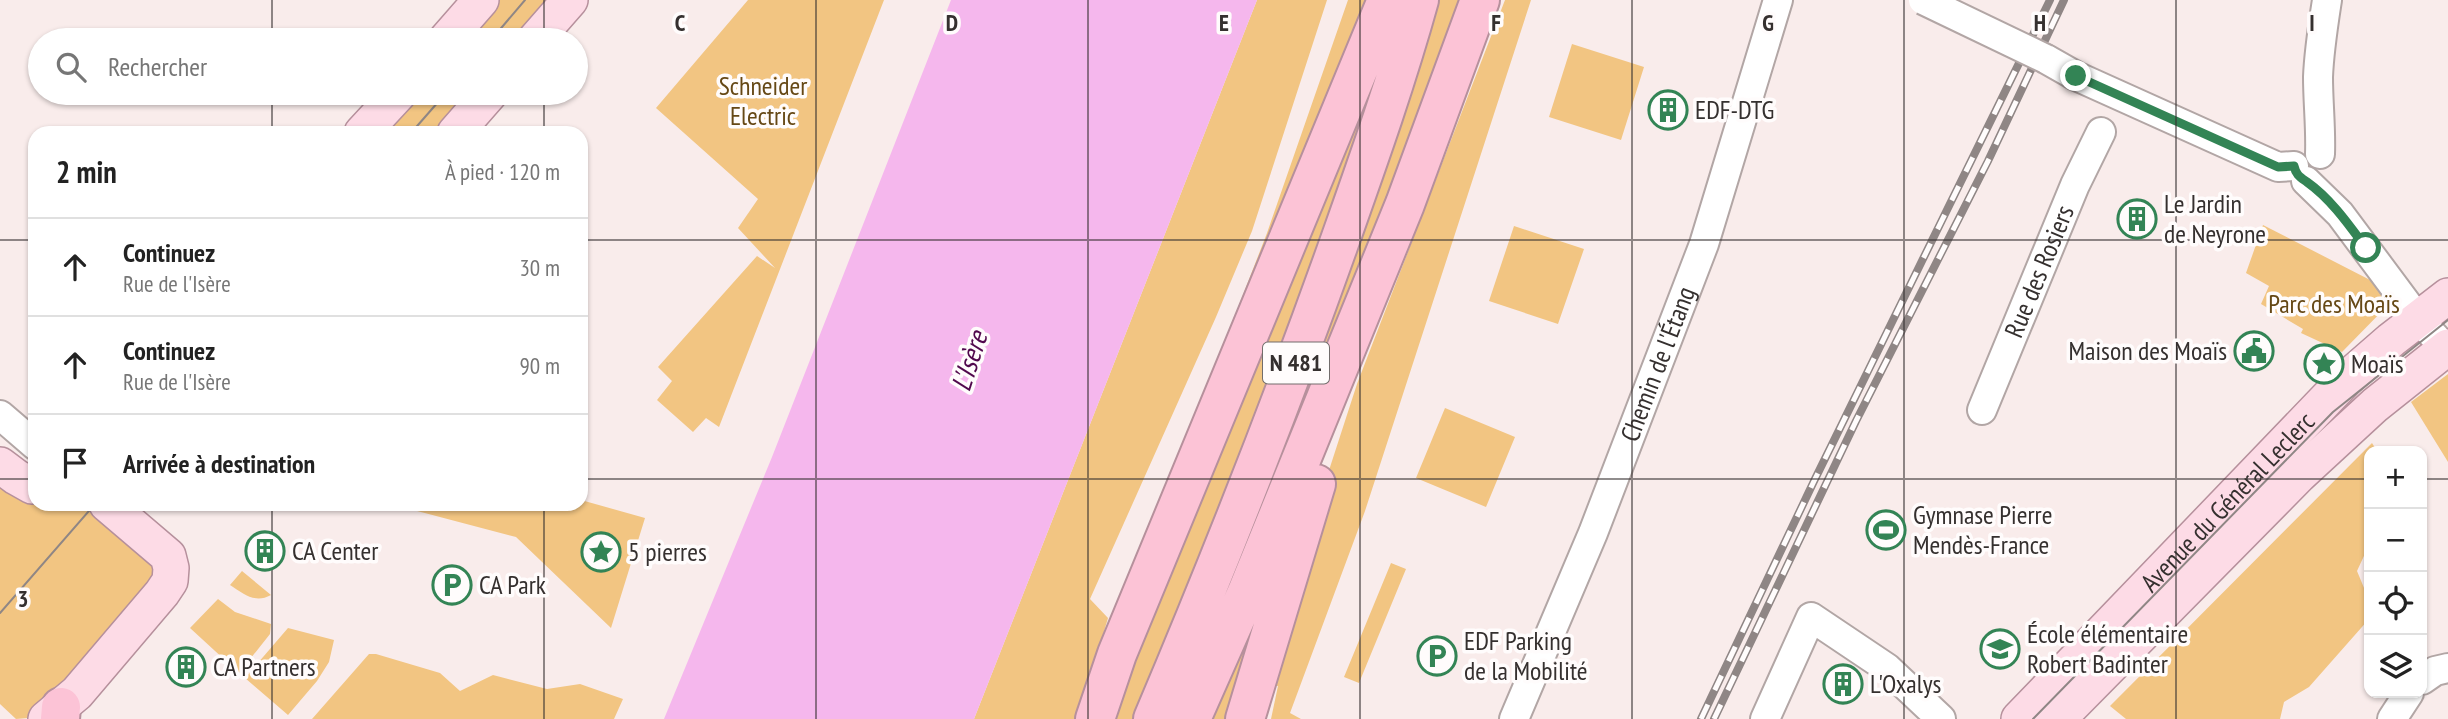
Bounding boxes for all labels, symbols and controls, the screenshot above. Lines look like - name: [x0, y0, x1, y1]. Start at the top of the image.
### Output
- text: C: [675, 8, 686, 37]
- text: D: [946, 8, 958, 37]
- text: E: [1219, 8, 1229, 37]
- text: F: [1491, 8, 1501, 37]
- text: G: [1762, 8, 1774, 37]
- text: H: [2034, 8, 2046, 37]
- text: I: [2309, 8, 2315, 37]
- search box: [28, 28, 588, 105]
- icon: search: [52, 48, 90, 86]
- text: Rechercher: [108, 50, 207, 83]
- route end: [2060, 60, 2091, 91]
- park label: Schneider Electric: [719, 69, 807, 132]
- building icon: EDF-DTG: [1647, 89, 1689, 131]
- place label: EDF-DTG: [1695, 93, 1774, 126]
- text: 2 min: [56, 152, 117, 191]
- text: À pied · 120 m: [445, 157, 560, 186]
- place label: Le Jardin de Neyrone: [2164, 187, 2266, 250]
- building icon: Le Jardin de Neyrone: [2116, 198, 2158, 240]
- street label: Rue des Rosiers: [1997, 200, 2081, 342]
- route start: [2350, 232, 2381, 263]
- text: Continuez: [123, 236, 215, 269]
- icon: ahead: [56, 248, 94, 286]
- text: 30 m: [519, 253, 560, 282]
- text: Rue de l'Isère: [123, 269, 231, 298]
- street label: Chemin de l'Étang: [1613, 282, 1702, 446]
- park label: Parc des Moaïs: [2268, 287, 2400, 320]
- water label: L'Isère: [942, 324, 996, 395]
- public building icon: Maison des Moaïs: [2233, 330, 2275, 372]
- text: Continuez: [123, 334, 215, 367]
- place label: Maison des Moaïs: [2069, 334, 2227, 367]
- road number: N 481: [1263, 342, 1329, 384]
- place icon: Moaïs: [2303, 343, 2345, 385]
- icon: ahead: [56, 346, 94, 384]
- place label: Moaïs: [2351, 347, 2404, 380]
- text: 90 m: [519, 351, 560, 380]
- text: Rue de l'Isère: [123, 367, 231, 396]
- street label: Avenue du Général Leclerc: [2133, 405, 2321, 599]
- icon: arrive: [56, 444, 94, 482]
- map controls: [2364, 446, 2427, 698]
- button: +: [2364, 446, 2427, 509]
- text: Arrivée à destination: [123, 447, 315, 480]
- place label: Gymnase Pierre Mendès-France: [1913, 498, 2052, 561]
- sports icon: Gymnase Pierre Mendès-France: [1865, 509, 1907, 551]
- button: −: [2364, 509, 2427, 572]
- building icon: CA Center: [244, 530, 286, 572]
- place icon: 5 pierres: [580, 531, 622, 573]
- place label: CA Center: [292, 534, 378, 567]
- place label: 5 pierres: [628, 535, 707, 568]
- parking icon: CA Park: [431, 564, 473, 606]
- place label: CA Park: [479, 568, 546, 601]
- button: locate: [2364, 572, 2427, 635]
- text: 3: [18, 584, 29, 613]
- place label: École élémentaire Robert Badinter: [2027, 617, 2188, 680]
- place label: EDF Parking de la Mobilité: [1464, 624, 1588, 687]
- school or university icon: École élémentaire Robert Badinter: [1979, 628, 2021, 670]
- parking icon: EDF Parking de la Mobilité: [1416, 635, 1458, 677]
- button: layers: [2364, 635, 2427, 698]
- building icon: CA Partners: [165, 646, 207, 688]
- place label: CA Partners: [213, 650, 316, 683]
- building icon: L'Oxalys: [1822, 663, 1864, 705]
- place label: L'Oxalys: [1870, 667, 1941, 700]

